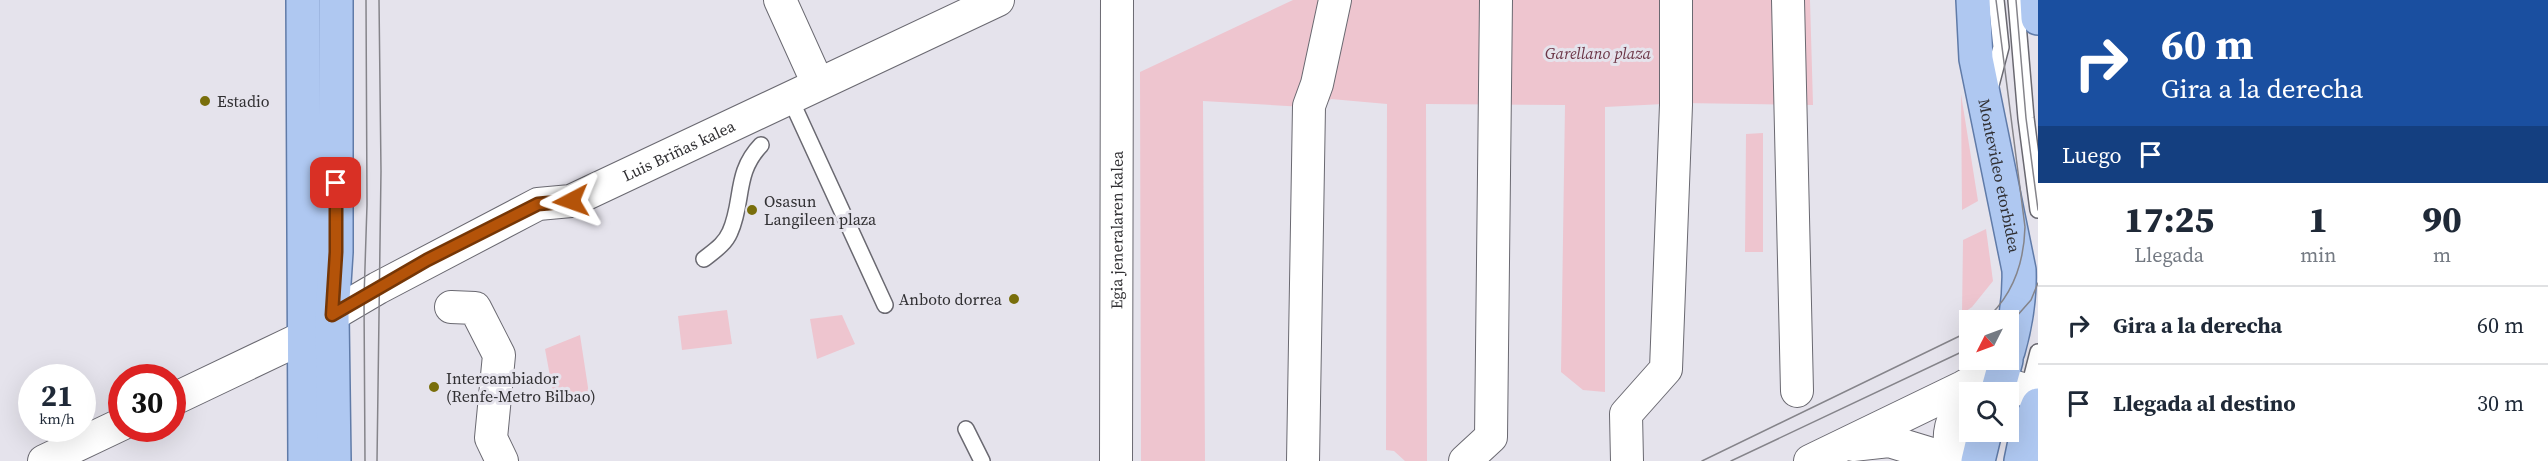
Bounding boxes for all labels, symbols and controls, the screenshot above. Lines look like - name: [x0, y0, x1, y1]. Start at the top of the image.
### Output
- text: 60 m: [2161, 15, 2254, 73]
- icon: right: [2062, 24, 2140, 102]
- park label: Garellano plaza: [1545, 42, 1652, 64]
- text: Gira a la derecha: [2161, 70, 2363, 107]
- place label: Estadio: [217, 90, 270, 112]
- marker: Estadio: [198, 94, 212, 108]
- street label: Montevideo etorbidea: [1973, 97, 2026, 255]
- street label: Luis Briñas kalea: [619, 114, 739, 186]
- icon: arrive: [2134, 138, 2167, 171]
- text: Luego: [2062, 140, 2122, 170]
- street label: Egia jeneralaren kalea: [1105, 150, 1128, 309]
- pin: [310, 157, 361, 208]
- icon: arrive: [319, 166, 352, 199]
- position arrow: [539, 169, 603, 233]
- place label: Osasun Langileen plaza: [764, 190, 877, 230]
- text: 17:25: [2124, 195, 2214, 244]
- text: 1: [2308, 195, 2328, 244]
- text: 90: [2422, 195, 2462, 244]
- marker: Osasun Langileen plaza: [745, 203, 759, 217]
- text: Llegada: [2134, 241, 2204, 269]
- text: min: [2300, 241, 2336, 269]
- text: m: [2433, 241, 2451, 269]
- place label: Anboto dorrea: [899, 288, 1003, 310]
- marker: Anboto dorrea: [1007, 292, 1021, 306]
- icon: right: [2062, 309, 2095, 342]
- north arrow: [1959, 310, 2019, 370]
- map controls: [1959, 310, 2019, 442]
- text: Gira a la derecha: [2113, 310, 2282, 340]
- text: 60 m: [2477, 310, 2524, 340]
- speed limit sign: 30: [108, 364, 186, 442]
- place label: Intercambiador (Renfe-Metro Bilbao): [446, 367, 596, 407]
- text: 21: [41, 375, 73, 416]
- marker: Intercambiador (Renfe-Metro Bilbao): [427, 380, 441, 394]
- button: search: [1959, 382, 2019, 442]
- icon: arrive: [2062, 387, 2095, 420]
- text: Llegada al destino: [2113, 388, 2296, 418]
- text: 30 m: [2477, 388, 2524, 418]
- text: km/h: [39, 408, 75, 429]

